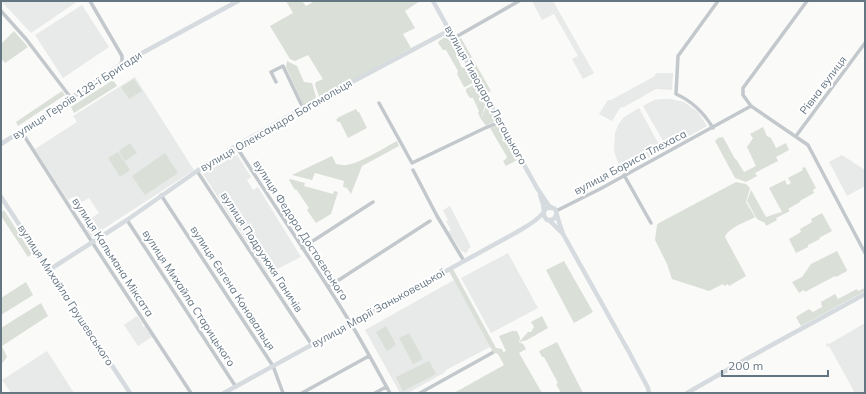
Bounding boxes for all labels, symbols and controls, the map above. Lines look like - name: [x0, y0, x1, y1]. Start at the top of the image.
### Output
- street label: вулиця Тиводара Легоцького: [442, 23, 530, 167]
- street label: вулиця Героїв 128-ї Бригади: [10, 48, 144, 142]
- street label: Рівна вулиця: [796, 53, 850, 117]
- street label: вулиця Олександра Богомольця: [198, 76, 354, 174]
- street label: вулиця Бориса Тлехаса: [571, 126, 689, 198]
- street label: вулиця Федора Достоєвського: [250, 157, 352, 303]
- street label: вулиця Подружжя Ганичів: [218, 189, 306, 315]
- street label: вулиця Кальмана Міксата: [69, 195, 157, 319]
- street label: вулиця Михайла Грушевського: [15, 222, 117, 368]
- street label: вулиця Євгена Коновальця: [187, 223, 279, 353]
- street label: вулиця Михайла Старицького: [139, 227, 239, 369]
- street label: вулиця Марії Заньковецької: [309, 265, 447, 351]
- scale bar: [722, 352, 828, 378]
- text: 200 m: [728, 358, 763, 373]

